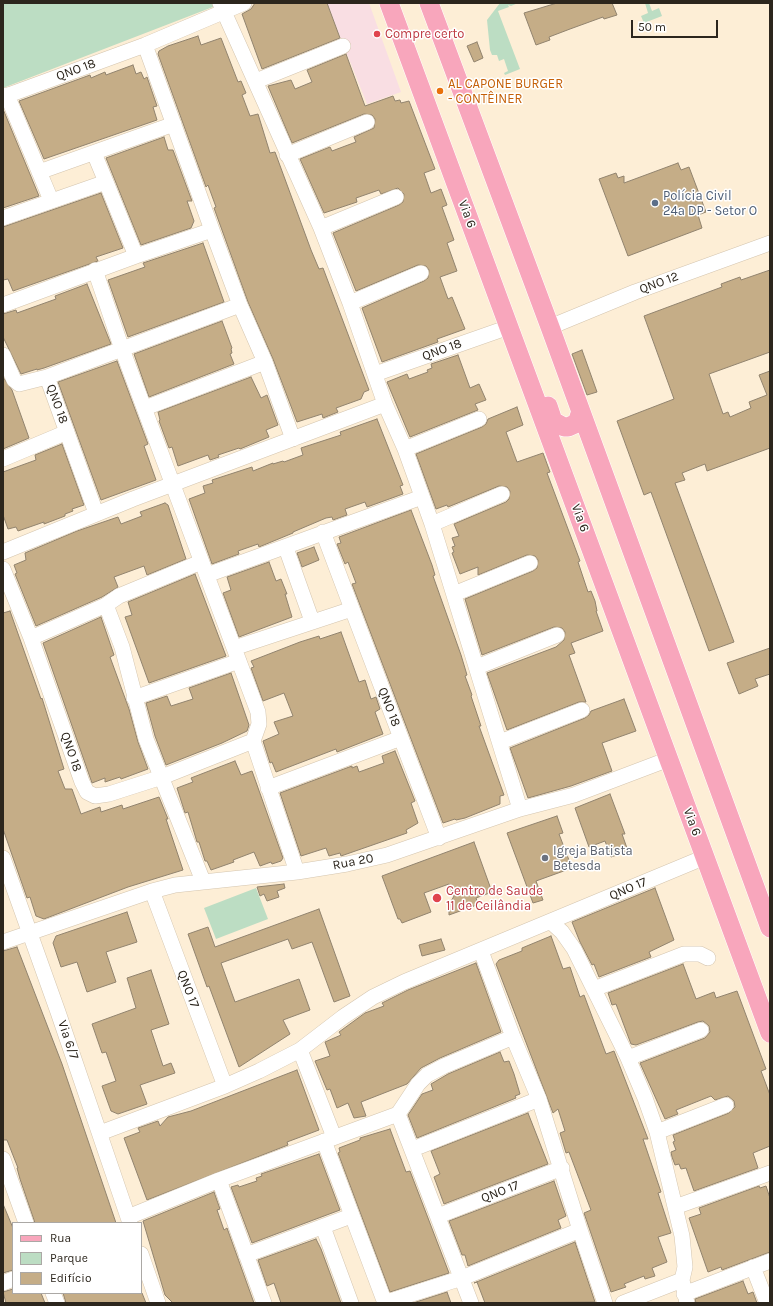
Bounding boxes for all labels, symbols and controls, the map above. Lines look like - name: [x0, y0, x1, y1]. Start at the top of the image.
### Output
- scale bar: [633, 12, 720, 38]
- text: 50 m: [638, 20, 666, 34]
- place label: Compre certo: [385, 26, 464, 42]
- marker: Compre certo: [372, 29, 382, 39]
- street label: QNO 18: [54, 56, 98, 84]
- place label: AL CAPONE BURGER - CONTÊINER: [448, 76, 563, 107]
- marker: AL CAPONE BURGER - CONTÊINER: [435, 86, 445, 96]
- place label: Polícia Civil 24ª DP - Setor O: [663, 188, 757, 219]
- street label: Via 6: [455, 198, 479, 230]
- marker: Polícia Civil 24ª DP - Setor O: [650, 198, 660, 208]
- street label: QNO 12: [637, 269, 681, 297]
- street label: QNO 18: [420, 336, 464, 364]
- street label: QNO 18: [43, 382, 71, 426]
- street label: Via 6: [568, 502, 592, 534]
- street label: QNO 18: [374, 685, 404, 729]
- street label: QNO 18: [57, 730, 85, 774]
- street label: Via 6: [680, 806, 704, 838]
- place label: Igreja Batista Betesda: [553, 843, 633, 874]
- street label: Rua 20: [331, 850, 375, 874]
- marker: Igreja Batista Betesda: [540, 853, 550, 863]
- street label: QNO 17: [607, 874, 649, 904]
- place label: Centro de Saude 11 de Ceilândia: [446, 883, 543, 914]
- marker: Centro de Saude 11 de Ceilândia: [431, 892, 443, 904]
- street label: QNO 17: [174, 968, 202, 1010]
- street label: Via 6/7: [54, 1018, 82, 1062]
- street label: QNO 17: [479, 1178, 521, 1206]
- legend: [12, 1222, 142, 1294]
- text: Rua: [50, 1231, 71, 1245]
- text: Parque: [50, 1251, 88, 1265]
- text: Edifício: [50, 1271, 91, 1285]

